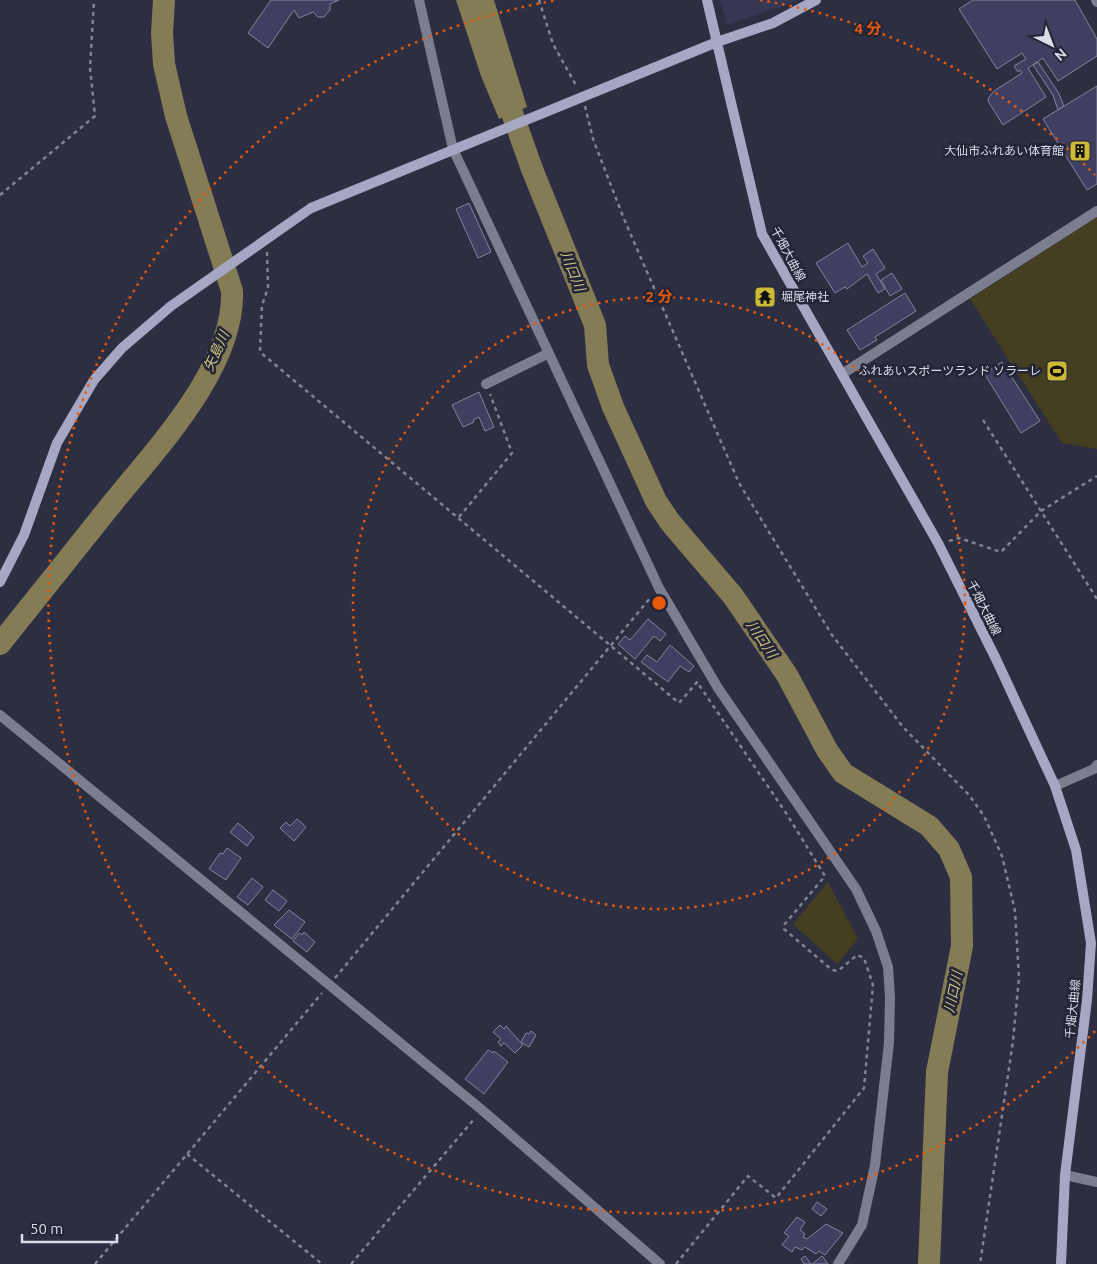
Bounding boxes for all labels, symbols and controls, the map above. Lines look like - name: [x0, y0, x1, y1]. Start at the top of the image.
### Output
- text: 4 分: [854, 20, 882, 37]
- north arrow: [1027, 20, 1077, 70]
- text: N: [1051, 45, 1070, 64]
- building icon: 大仙市ふれあい体育館: [1068, 139, 1092, 163]
- place label: 大仙市ふれあい体育館: [944, 144, 1064, 157]
- street label: 千畑大曲線: [769, 224, 808, 283]
- water label: 川口川: [558, 249, 589, 295]
- temple icon: 堀尾神社: [753, 285, 777, 309]
- text: 2 分: [645, 288, 673, 305]
- place label: 堀尾神社: [781, 290, 829, 303]
- water label: 矢島川: [200, 327, 233, 373]
- sports icon: ふれあいスポーツランド ソラーレ: [1045, 359, 1069, 383]
- place label: ふれあいスポーツランド ソラーレ: [858, 364, 1041, 377]
- street label: 千畑大曲線: [965, 578, 1004, 637]
- centre of rings: [650, 594, 668, 612]
- water label: 川口川: [744, 617, 781, 663]
- water label: 川口川: [941, 968, 966, 1014]
- street label: 千畑大曲線: [1063, 978, 1082, 1039]
- scale bar: [22, 1212, 118, 1244]
- text: 50 m: [30, 1220, 63, 1237]

